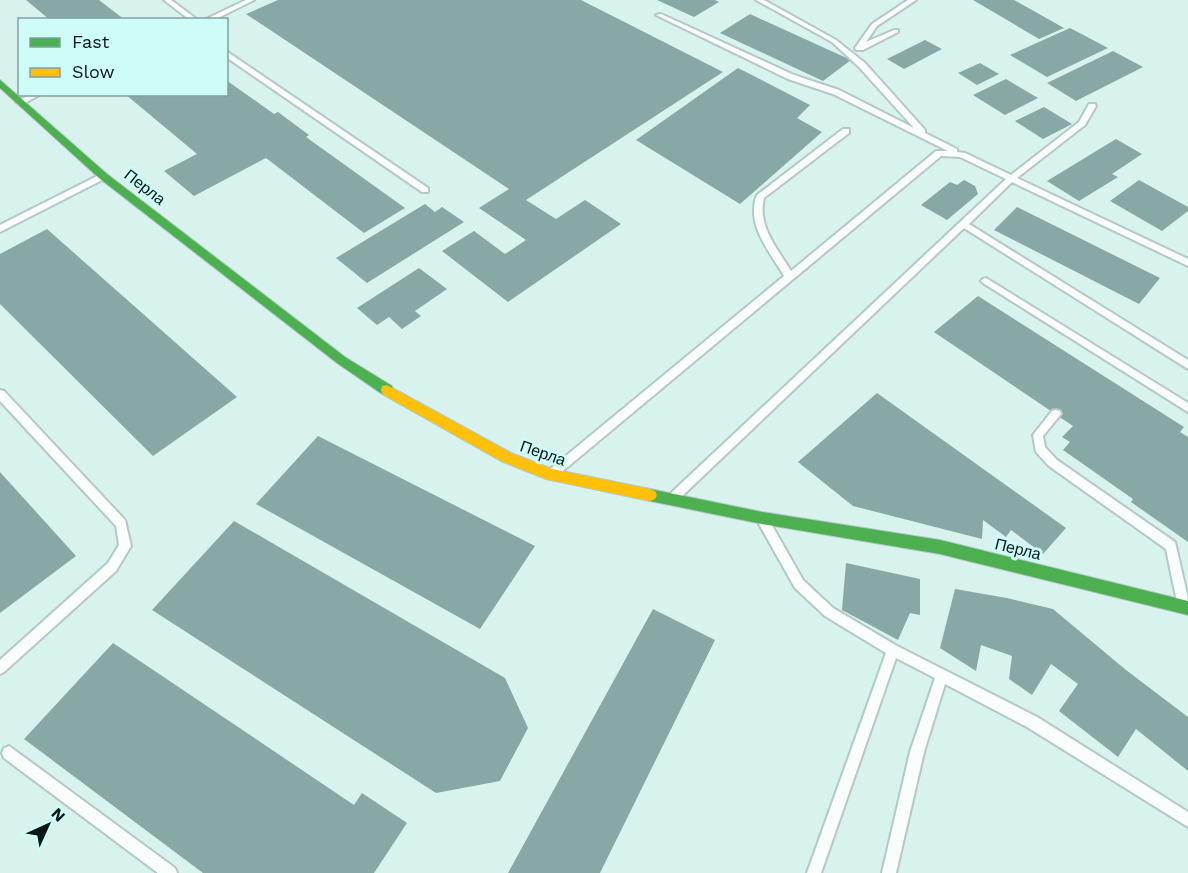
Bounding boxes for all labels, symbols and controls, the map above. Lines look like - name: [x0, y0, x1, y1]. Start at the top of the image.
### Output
- legend: [18, 18, 228, 96]
- text: Fast: [72, 31, 110, 52]
- text: Slow: [72, 61, 115, 82]
- street label: Перла: [121, 165, 169, 209]
- street label: Перла: [518, 436, 568, 470]
- street label: Перла: [993, 534, 1043, 564]
- north arrow: [18, 795, 78, 855]
- text: N: [47, 804, 69, 826]

